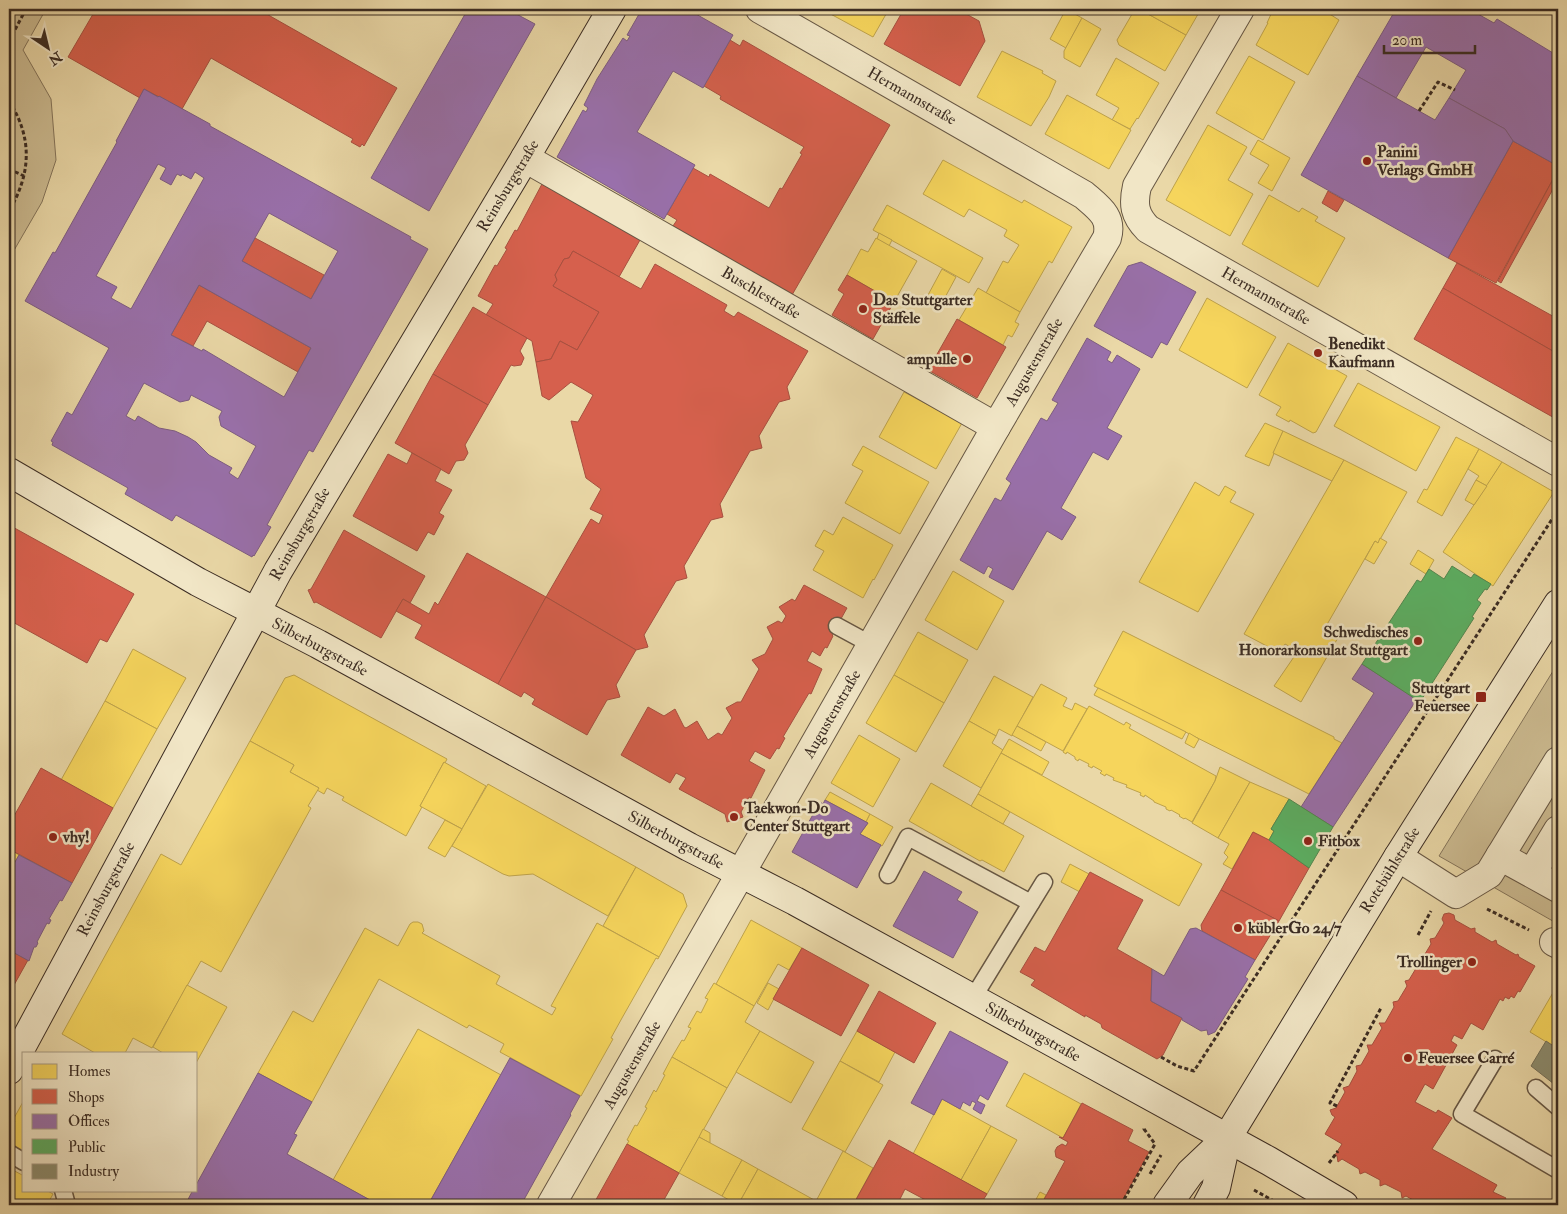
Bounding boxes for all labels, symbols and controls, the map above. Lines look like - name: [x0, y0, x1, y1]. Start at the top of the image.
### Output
- north arrow: [22, 22, 72, 72]
- scale bar: [1384, 22, 1476, 54]
- text: 20 m: [1392, 31, 1422, 50]
- text: N: [45, 47, 66, 69]
- street label: Hermannstraße: [864, 62, 960, 130]
- street label: Reinsburgstraße: [473, 136, 544, 236]
- place label: Panini Verlags GmbH: [1376, 142, 1473, 181]
- marker: Panini Verlags GmbH: [1361, 155, 1373, 167]
- street label: Buschlestraße: [718, 262, 805, 324]
- street label: Hermannstraße: [1218, 262, 1314, 330]
- place label: Das Stuttgarter Stäffele: [873, 290, 973, 328]
- marker: Das Stuttgarter Stäffele: [857, 303, 869, 315]
- street label: Augustenstraße: [1000, 314, 1068, 411]
- place label: Benedikt Kaufmann: [1328, 334, 1395, 372]
- marker: Benedikt Kaufmann: [1312, 347, 1324, 359]
- place label: ampulle: [907, 349, 957, 370]
- marker: ampulle: [961, 353, 973, 365]
- street label: Reinsburgstraße: [265, 484, 335, 584]
- street label: Silberburgstraße: [269, 613, 372, 681]
- place label: Schwedisches Honorarkonsulat Stuttgart: [1238, 622, 1409, 661]
- marker: Schwedisches Honorarkonsulat Stuttgart: [1412, 635, 1424, 647]
- street label: Augustenstraße: [798, 666, 866, 763]
- place label: Stuttgart Feuersee: [1412, 678, 1471, 716]
- marker: Stuttgart Feuersee: [1474, 690, 1488, 704]
- place label: Taekwon-Do Center Stuttgart: [743, 798, 851, 837]
- street label: Silberburgstraße: [625, 806, 728, 874]
- marker: Taekwon-Do Center Stuttgart: [728, 811, 740, 823]
- street label: Rotebühlstraße: [1356, 823, 1425, 917]
- place label: vhy!: [62, 827, 90, 848]
- marker: vhy!: [47, 831, 59, 843]
- place label: Fitbox: [1318, 831, 1361, 851]
- marker: Fitbox: [1302, 835, 1314, 847]
- street label: Reinsburgstraße: [73, 838, 139, 940]
- place label: küblerGo 24/7: [1247, 918, 1342, 938]
- marker: küblerGo 24/7: [1232, 922, 1244, 934]
- place label: Trollinger: [1396, 952, 1463, 973]
- marker: Trollinger: [1466, 956, 1478, 968]
- street label: Silberburgstraße: [982, 998, 1084, 1067]
- street label: Augustenstraße: [598, 1017, 666, 1114]
- place label: Feuersee Carré: [1418, 1048, 1516, 1068]
- legend: [22, 1052, 198, 1192]
- marker: Feuersee Carré: [1402, 1052, 1414, 1064]
- text: Homes: [68, 1062, 110, 1081]
- text: Shops: [68, 1088, 104, 1108]
- text: Offices: [68, 1112, 110, 1131]
- text: Public: [68, 1138, 106, 1157]
- text: Industry: [68, 1162, 119, 1181]

